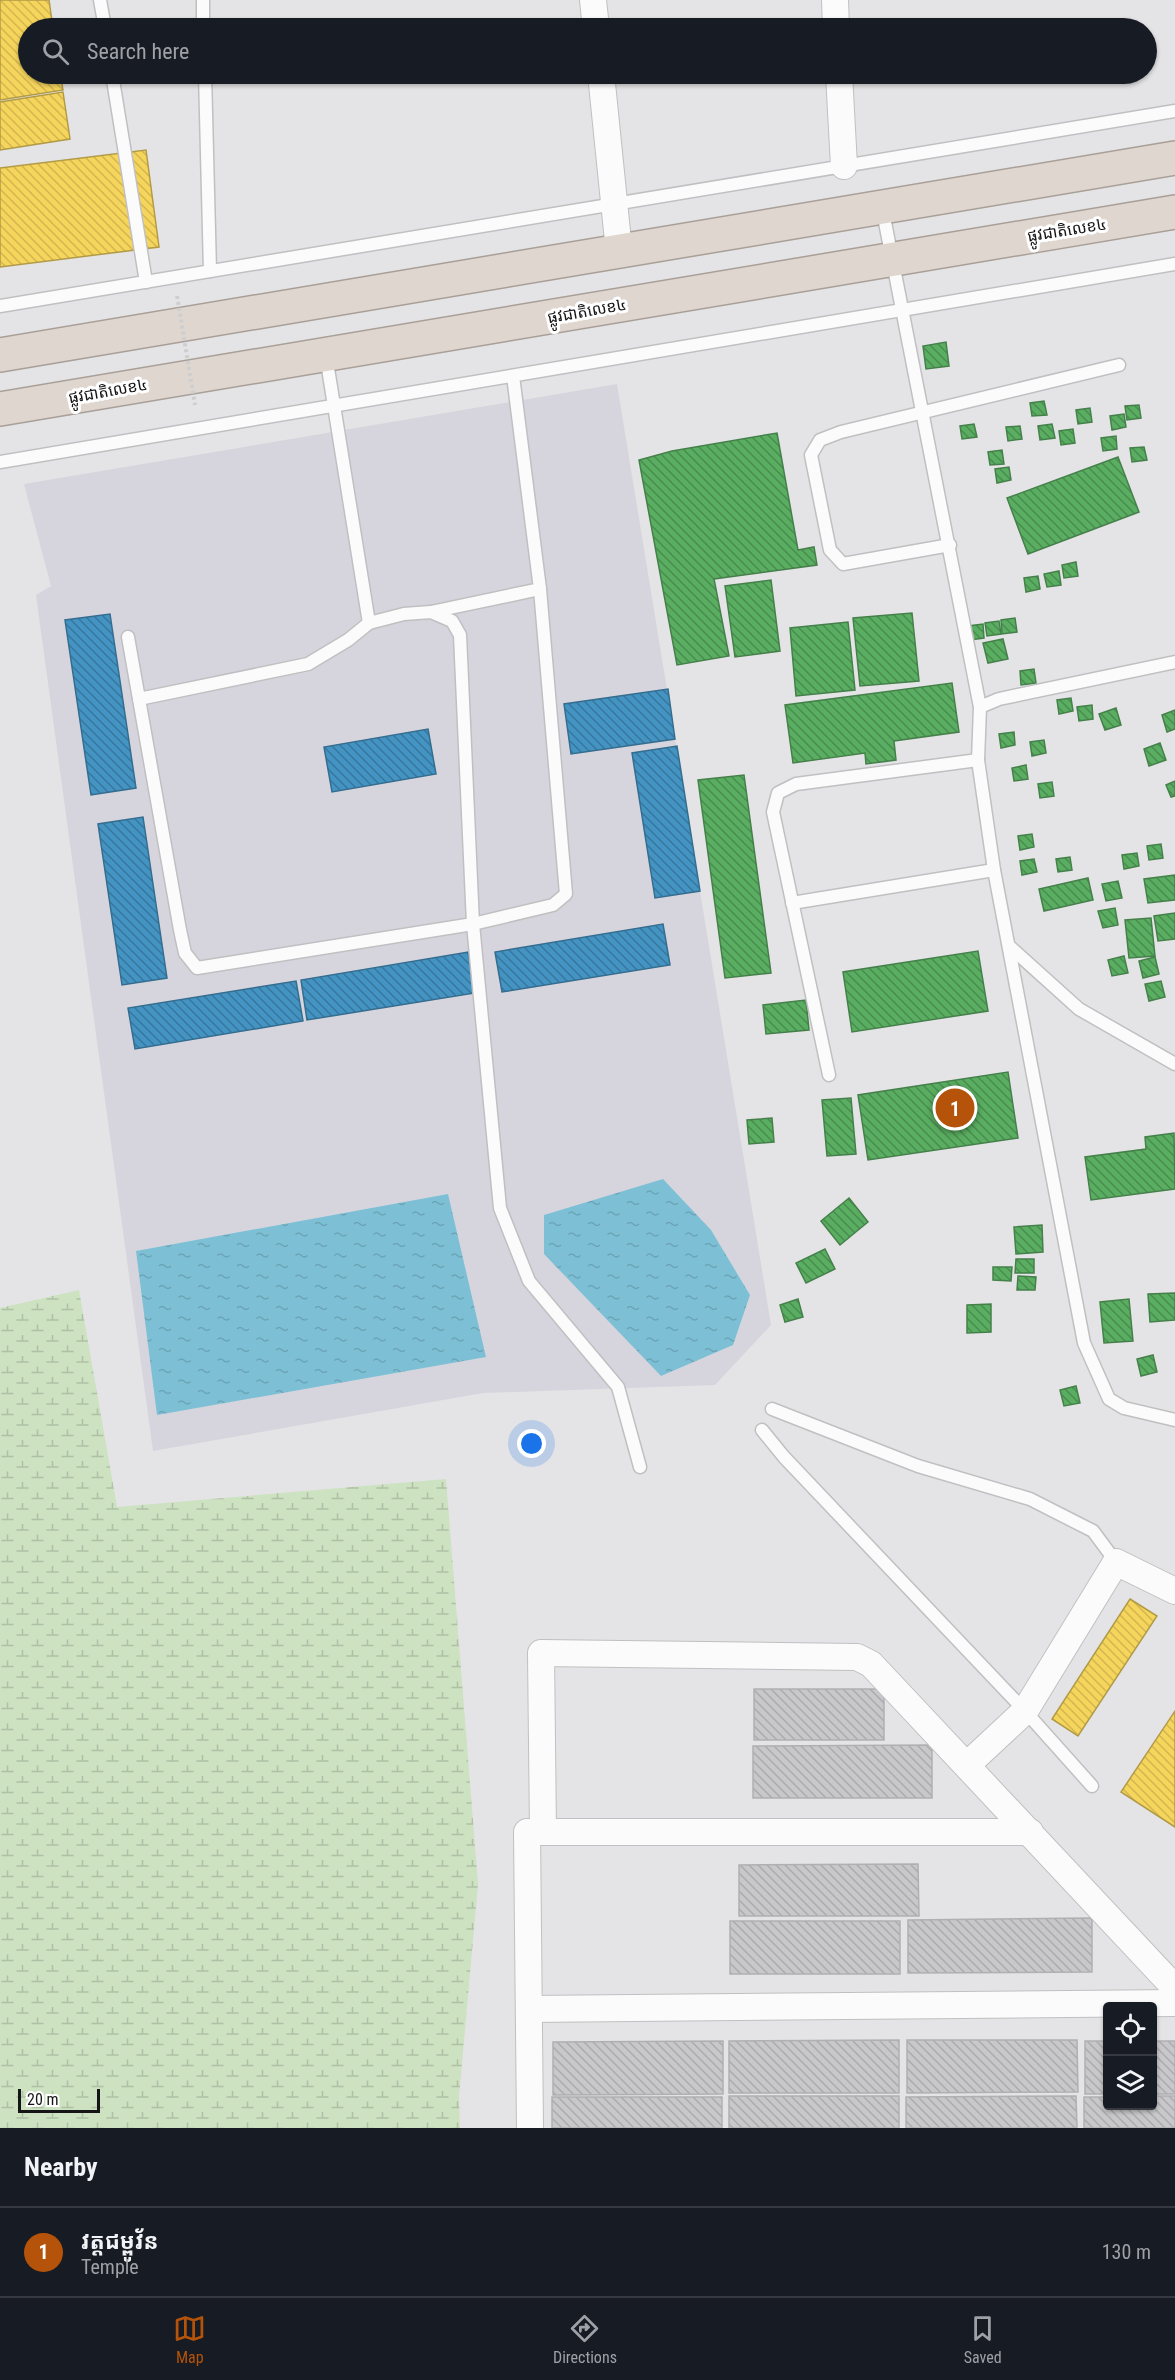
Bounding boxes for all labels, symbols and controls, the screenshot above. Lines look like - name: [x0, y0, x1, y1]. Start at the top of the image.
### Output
- search box: [18, 18, 1157, 84]
- icon: search: [39, 35, 72, 68]
- text: Search here: [87, 39, 189, 64]
- street label: ផ្លូវជាតិលេខ៤: [1026, 214, 1109, 250]
- street label: ផ្លូវជាតិលេខ៤: [546, 295, 629, 332]
- street label: ផ្លូវជាតិលេខ៤: [67, 375, 150, 412]
- pin: 1: [936, 1086, 974, 1130]
- your location: [517, 1429, 546, 1458]
- map controls: [1103, 2002, 1157, 2110]
- button: locate: [1103, 2002, 1157, 2056]
- button: layers: [1103, 2056, 1157, 2110]
- scale bar: [18, 2086, 100, 2114]
- text: 20 m: [27, 2090, 59, 2109]
- text: Nearby: [24, 2152, 98, 2182]
- text: វត្តជម្ពូវ័ន: [81, 2229, 158, 2254]
- text: 1: [38, 2240, 49, 2264]
- text: 130 m: [1102, 2240, 1151, 2264]
- text: Temple: [81, 2255, 139, 2279]
- tab: Map: [173, 2312, 206, 2367]
- tab: Directions: [553, 2312, 617, 2367]
- tab: Saved: [964, 2312, 1002, 2367]

